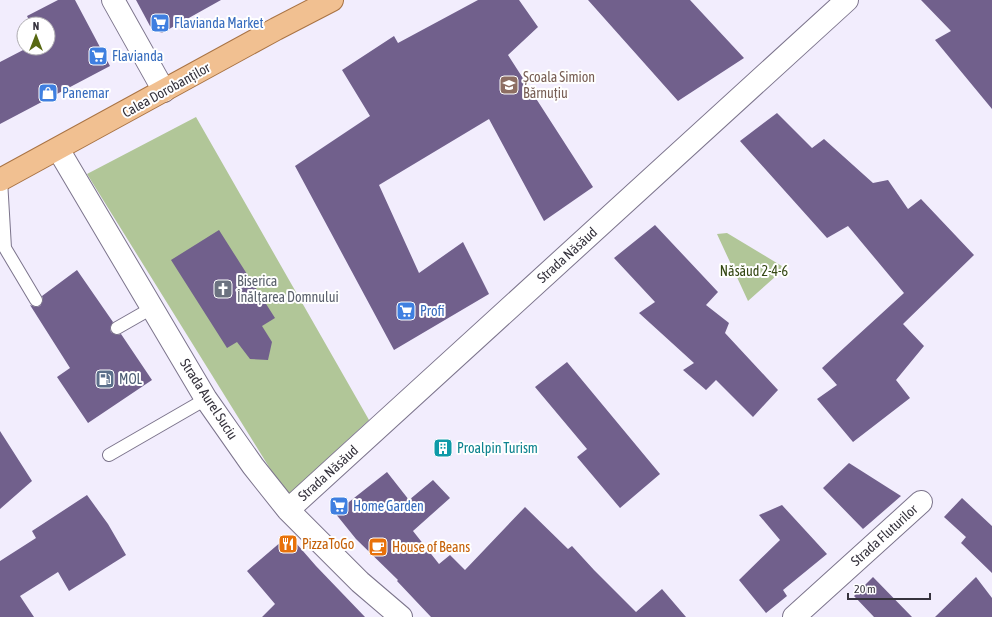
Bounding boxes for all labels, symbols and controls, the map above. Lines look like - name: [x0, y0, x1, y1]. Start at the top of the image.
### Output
- supermarket icon: Flavianda Market: [149, 12, 171, 34]
- place label: Flavianda Market: [174, 15, 264, 31]
- north arrow: [16, 16, 56, 56]
- text: N: [33, 20, 39, 32]
- supermarket icon: Flavianda: [87, 45, 109, 67]
- place label: Flavianda: [112, 48, 163, 64]
- street label: Calea Dorobanților: [119, 59, 213, 121]
- place label: Școala Simion Bărnuțiu: [523, 69, 595, 101]
- school or university icon: Școala Simion Bărnuțiu: [498, 74, 520, 96]
- shop icon: Panemar: [37, 82, 59, 104]
- place label: Panemar: [62, 85, 110, 101]
- street label: Strada Năsăud: [534, 224, 600, 286]
- park label: Năsăud 2-4-6: [720, 263, 789, 279]
- place label: Biserica Înălțarea Domnului: [237, 273, 339, 305]
- church icon: Biserica Înălțarea Domnului: [212, 278, 234, 300]
- supermarket icon: Profi: [395, 300, 417, 322]
- place label: Profi: [420, 303, 445, 319]
- street label: Strada Aurel Suciu: [177, 356, 241, 442]
- fuel station icon: MOL: [94, 368, 116, 390]
- place label: MOL: [119, 371, 143, 387]
- building icon: Proalpin Turism: [432, 437, 454, 459]
- place label: Proalpin Turism: [457, 440, 538, 456]
- street label: Strada Năsăud: [295, 442, 361, 504]
- supermarket icon: Home Garden: [328, 495, 350, 517]
- place label: Home Garden: [353, 498, 424, 514]
- street label: Strada Fluturilor: [847, 500, 921, 569]
- restaurant icon: PizzaToGo: [277, 533, 299, 555]
- place label: PizzaToGo: [302, 536, 354, 552]
- cafe icon: House of Beans: [367, 536, 389, 558]
- place label: House of Beans: [392, 539, 470, 555]
- scale bar: [848, 575, 930, 601]
- text: 20 m: [854, 582, 876, 596]

